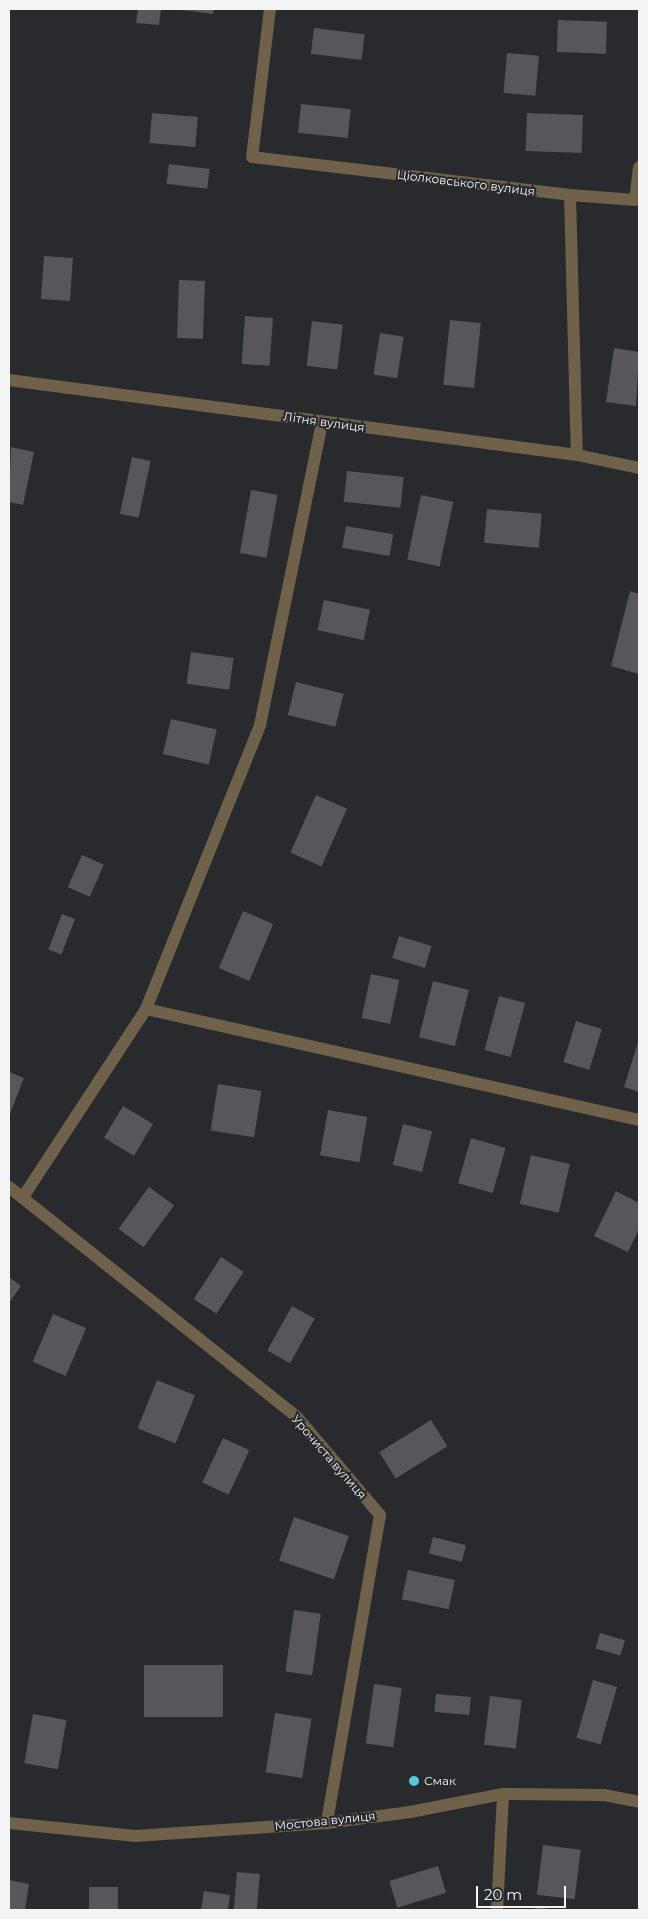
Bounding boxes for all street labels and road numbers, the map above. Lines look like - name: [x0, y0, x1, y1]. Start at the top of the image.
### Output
- street label: Ціолковського вулиця: [396, 167, 536, 199]
- street label: Літня вулиця: [282, 409, 366, 435]
- street label: Урочиста вулиця: [289, 1412, 369, 1502]
- street label: Мостова вулиця: [274, 1809, 376, 1833]

